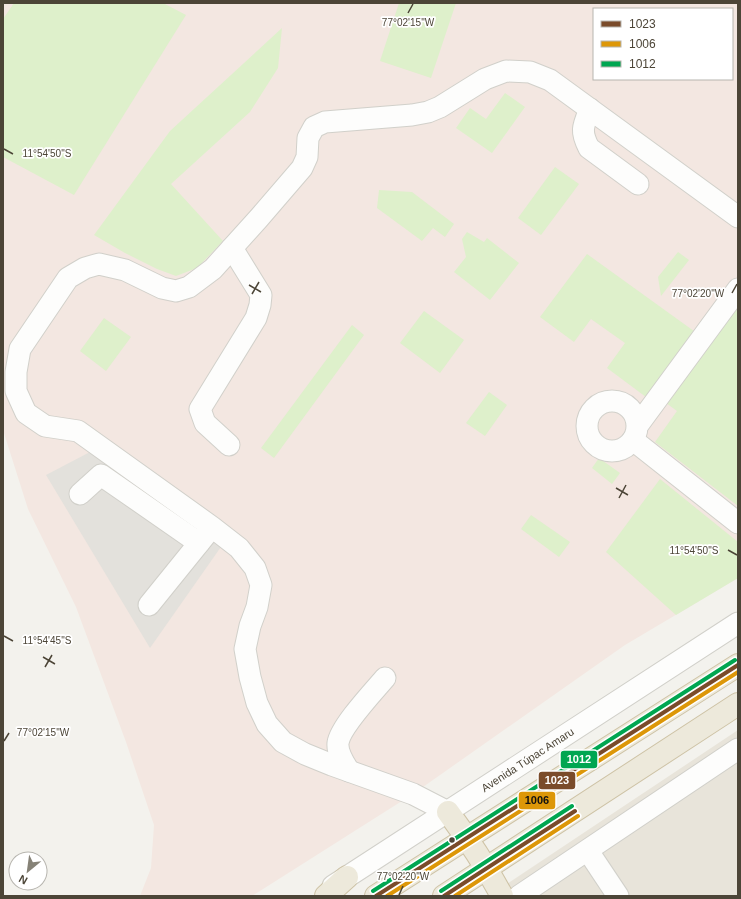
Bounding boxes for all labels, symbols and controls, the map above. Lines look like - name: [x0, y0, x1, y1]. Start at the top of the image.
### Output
- legend: [593, 8, 733, 80]
- text: 77°02'15"W: [382, 17, 435, 28]
- text: 1023: [629, 17, 656, 31]
- text: 1006: [629, 37, 656, 51]
- text: 1012: [629, 57, 656, 71]
- text: 11°54'50"S: [23, 148, 72, 159]
- text: 77°02'20"W: [672, 288, 725, 299]
- text: 11°54'50"S: [670, 545, 719, 556]
- text: 11°54'45"S: [23, 635, 72, 646]
- street label: Avenida Túpac Amaru: [479, 725, 576, 794]
- text: 77°02'15"W: [17, 727, 70, 738]
- line badge: 1012: [560, 750, 598, 769]
- text: 1012: [567, 753, 591, 765]
- line badge: 1023: [538, 771, 576, 790]
- text: 1023: [545, 774, 569, 786]
- line badge: 1006: [518, 791, 556, 810]
- text: 1006: [525, 794, 549, 806]
- unlabelled marker: [447, 835, 457, 845]
- north arrow: [8, 851, 48, 891]
- text: 77°02'20"W: [377, 871, 430, 882]
- text: N: [17, 873, 30, 887]

